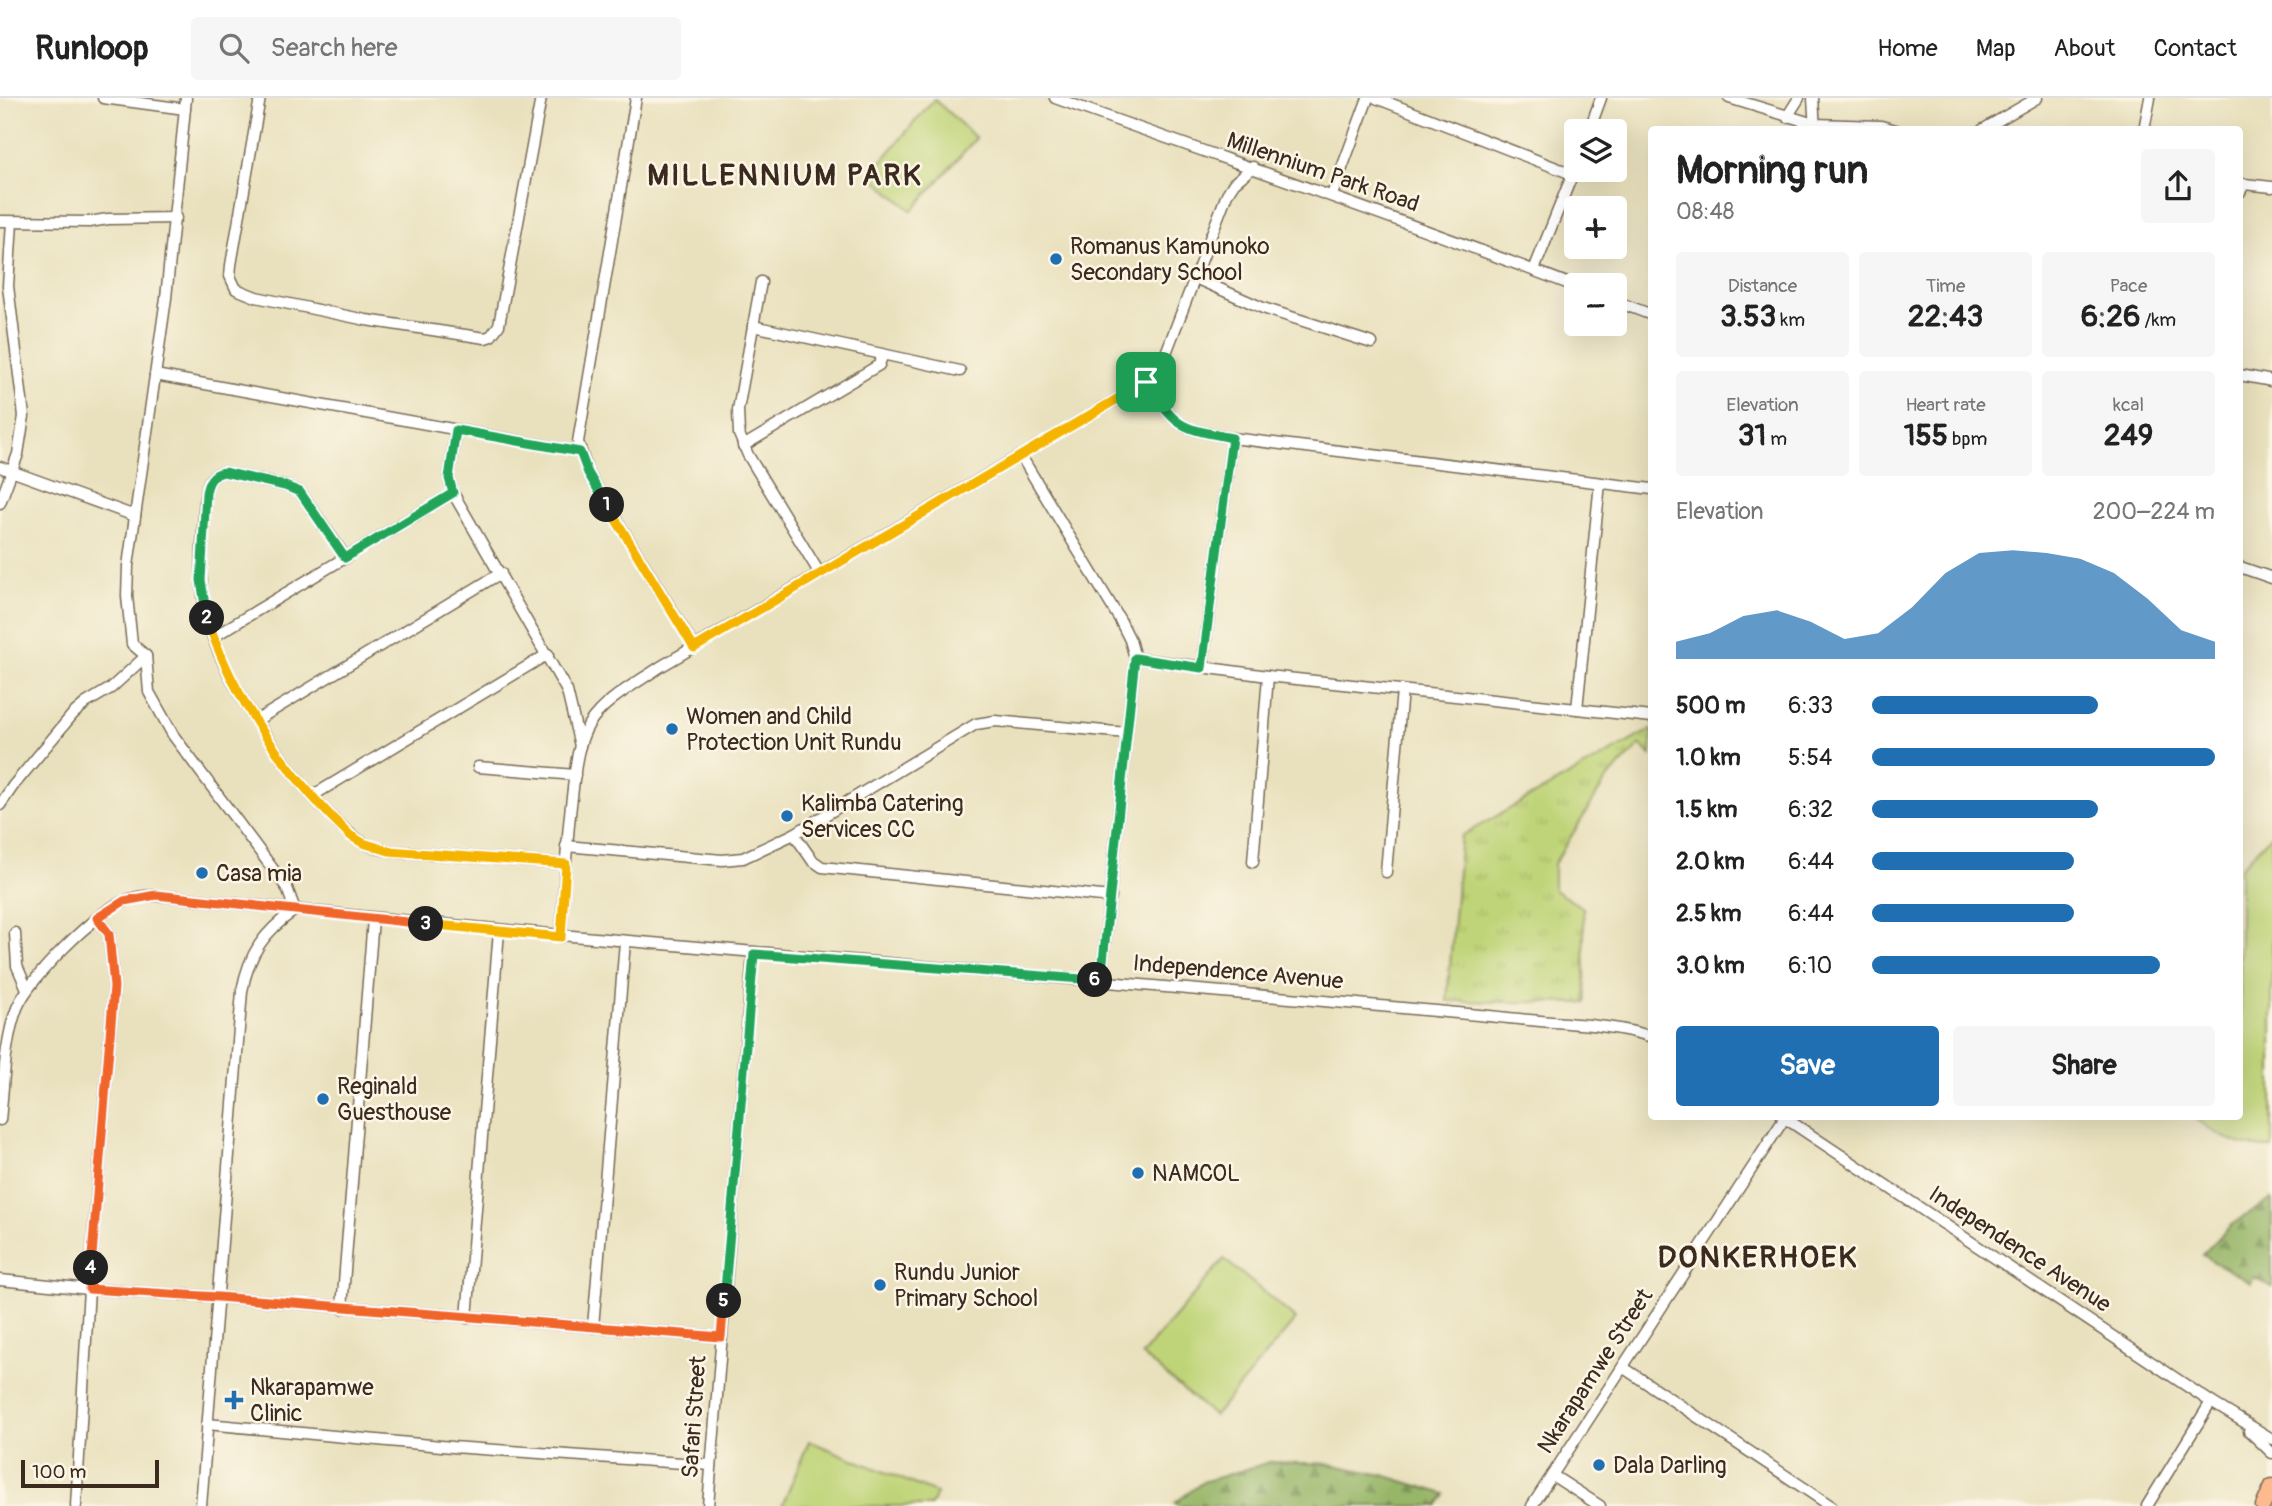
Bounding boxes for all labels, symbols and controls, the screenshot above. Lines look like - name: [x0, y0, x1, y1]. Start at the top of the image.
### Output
- search box: [191, 17, 681, 80]
- text: Runloop: [35, 28, 149, 69]
- icon: search: [215, 29, 253, 67]
- text: Search here: [271, 32, 398, 64]
- text: Home: [1877, 34, 1938, 63]
- text: Map: [1976, 34, 2016, 63]
- text: About: [2054, 34, 2116, 63]
- text: Contact: [2154, 34, 2237, 63]
- map controls: [1564, 119, 1627, 336]
- button: layers: [1564, 119, 1627, 182]
- street label: Millennium Park Road: [1223, 125, 1423, 219]
- text: Morning run: [1676, 147, 1868, 195]
- button: share: [2141, 149, 2215, 223]
- district label: MILLENNIUM PARK: [647, 157, 923, 194]
- button: +: [1564, 196, 1627, 259]
- text: 08:48: [1676, 197, 1734, 226]
- place label: Romanus Kamunoko Secondary School: [1070, 232, 1270, 287]
- marker: Romanus Kamunoko Secondary School: [1048, 251, 1064, 267]
- button: −: [1564, 273, 1627, 336]
- text: Distance: [1728, 274, 1797, 298]
- text: Time: [1926, 274, 1965, 298]
- text: Pace: [2110, 274, 2147, 298]
- text: 3.53: [1720, 298, 1776, 335]
- text: 22:43: [1908, 298, 1983, 335]
- text: 6:26: [2081, 298, 2140, 335]
- text: km: [1776, 308, 1805, 332]
- text: /km: [2140, 308, 2176, 332]
- pin: [1116, 352, 1176, 412]
- icon: arrive: [1127, 363, 1165, 401]
- text: Elevation: [1726, 393, 1799, 417]
- text: Heart rate: [1905, 393, 1986, 417]
- text: kcal: [2113, 393, 2144, 417]
- text: 31: [1738, 417, 1766, 454]
- text: 155: [1904, 417, 1948, 454]
- text: 249: [2104, 417, 2153, 454]
- text: m: [1766, 427, 1787, 451]
- text: bpm: [1948, 427, 1987, 451]
- pin: 1: [590, 488, 624, 522]
- text: 1: [603, 492, 610, 516]
- text: Elevation: [1676, 497, 1764, 526]
- text: 200–224 m: [2093, 497, 2215, 526]
- pin: 2: [190, 601, 224, 636]
- text: 2: [201, 605, 212, 629]
- text: 500 m: [1676, 691, 1745, 720]
- text: 6:33: [1788, 691, 1833, 720]
- place label: Women and Child Protection Unit Rundu: [686, 702, 901, 757]
- marker: Women and Child Protection Unit Rundu: [664, 721, 680, 737]
- text: 1.0 km: [1676, 743, 1741, 772]
- text: 5:54: [1788, 743, 1832, 772]
- place label: Kalimba Catering Services CC: [801, 789, 963, 844]
- text: 1.5 km: [1676, 795, 1738, 824]
- text: 6:32: [1788, 795, 1833, 824]
- marker: Kalimba Catering Services CC: [779, 808, 795, 824]
- text: 2.0 km: [1676, 847, 1745, 876]
- text: 6:44: [1788, 847, 1834, 876]
- place label: Casa mia: [216, 859, 302, 888]
- marker: Casa mia: [194, 865, 210, 881]
- text: 2.5 km: [1676, 899, 1741, 928]
- text: 6:44: [1788, 899, 1834, 928]
- pin: 3: [408, 906, 444, 942]
- text: 3: [420, 911, 431, 935]
- street label: Independence Avenue: [1132, 948, 1345, 996]
- text: 3.0 km: [1676, 951, 1745, 980]
- text: 6:10: [1788, 951, 1832, 980]
- pin: 6: [1078, 962, 1112, 998]
- text: 6: [1089, 967, 1100, 991]
- button: Save: [1676, 1026, 1939, 1106]
- button: Share: [1953, 1026, 2215, 1106]
- place label: Reginald Guesthouse: [337, 1072, 452, 1127]
- marker: Reginald Guesthouse: [315, 1091, 331, 1107]
- place label: NAMCOL: [1152, 1159, 1240, 1188]
- marker: NAMCOL: [1130, 1165, 1146, 1181]
- street label: Independence Avenue: [1924, 1179, 2117, 1319]
- district label: DONKERHOEK: [1658, 1239, 1858, 1276]
- pin: 4: [74, 1250, 108, 1286]
- text: 4: [85, 1255, 96, 1279]
- place label: Rundu Junior Primary School: [894, 1258, 1038, 1313]
- marker: Rundu Junior Primary School: [872, 1277, 888, 1293]
- street label: Nkarapamwe Street: [1531, 1282, 1660, 1459]
- pin: 5: [706, 1284, 742, 1318]
- text: 5: [718, 1288, 729, 1312]
- street label: Safari Street: [675, 1354, 713, 1479]
- place label: Nkarapamwe Clinic: [250, 1373, 374, 1428]
- marker: Nkarapamwe Clinic: [224, 1390, 244, 1410]
- place label: Dala Darling: [1613, 1451, 1727, 1480]
- scale bar: [21, 1457, 159, 1489]
- marker: Dala Darling: [1591, 1457, 1607, 1473]
- text: 100 m: [32, 1460, 86, 1484]

